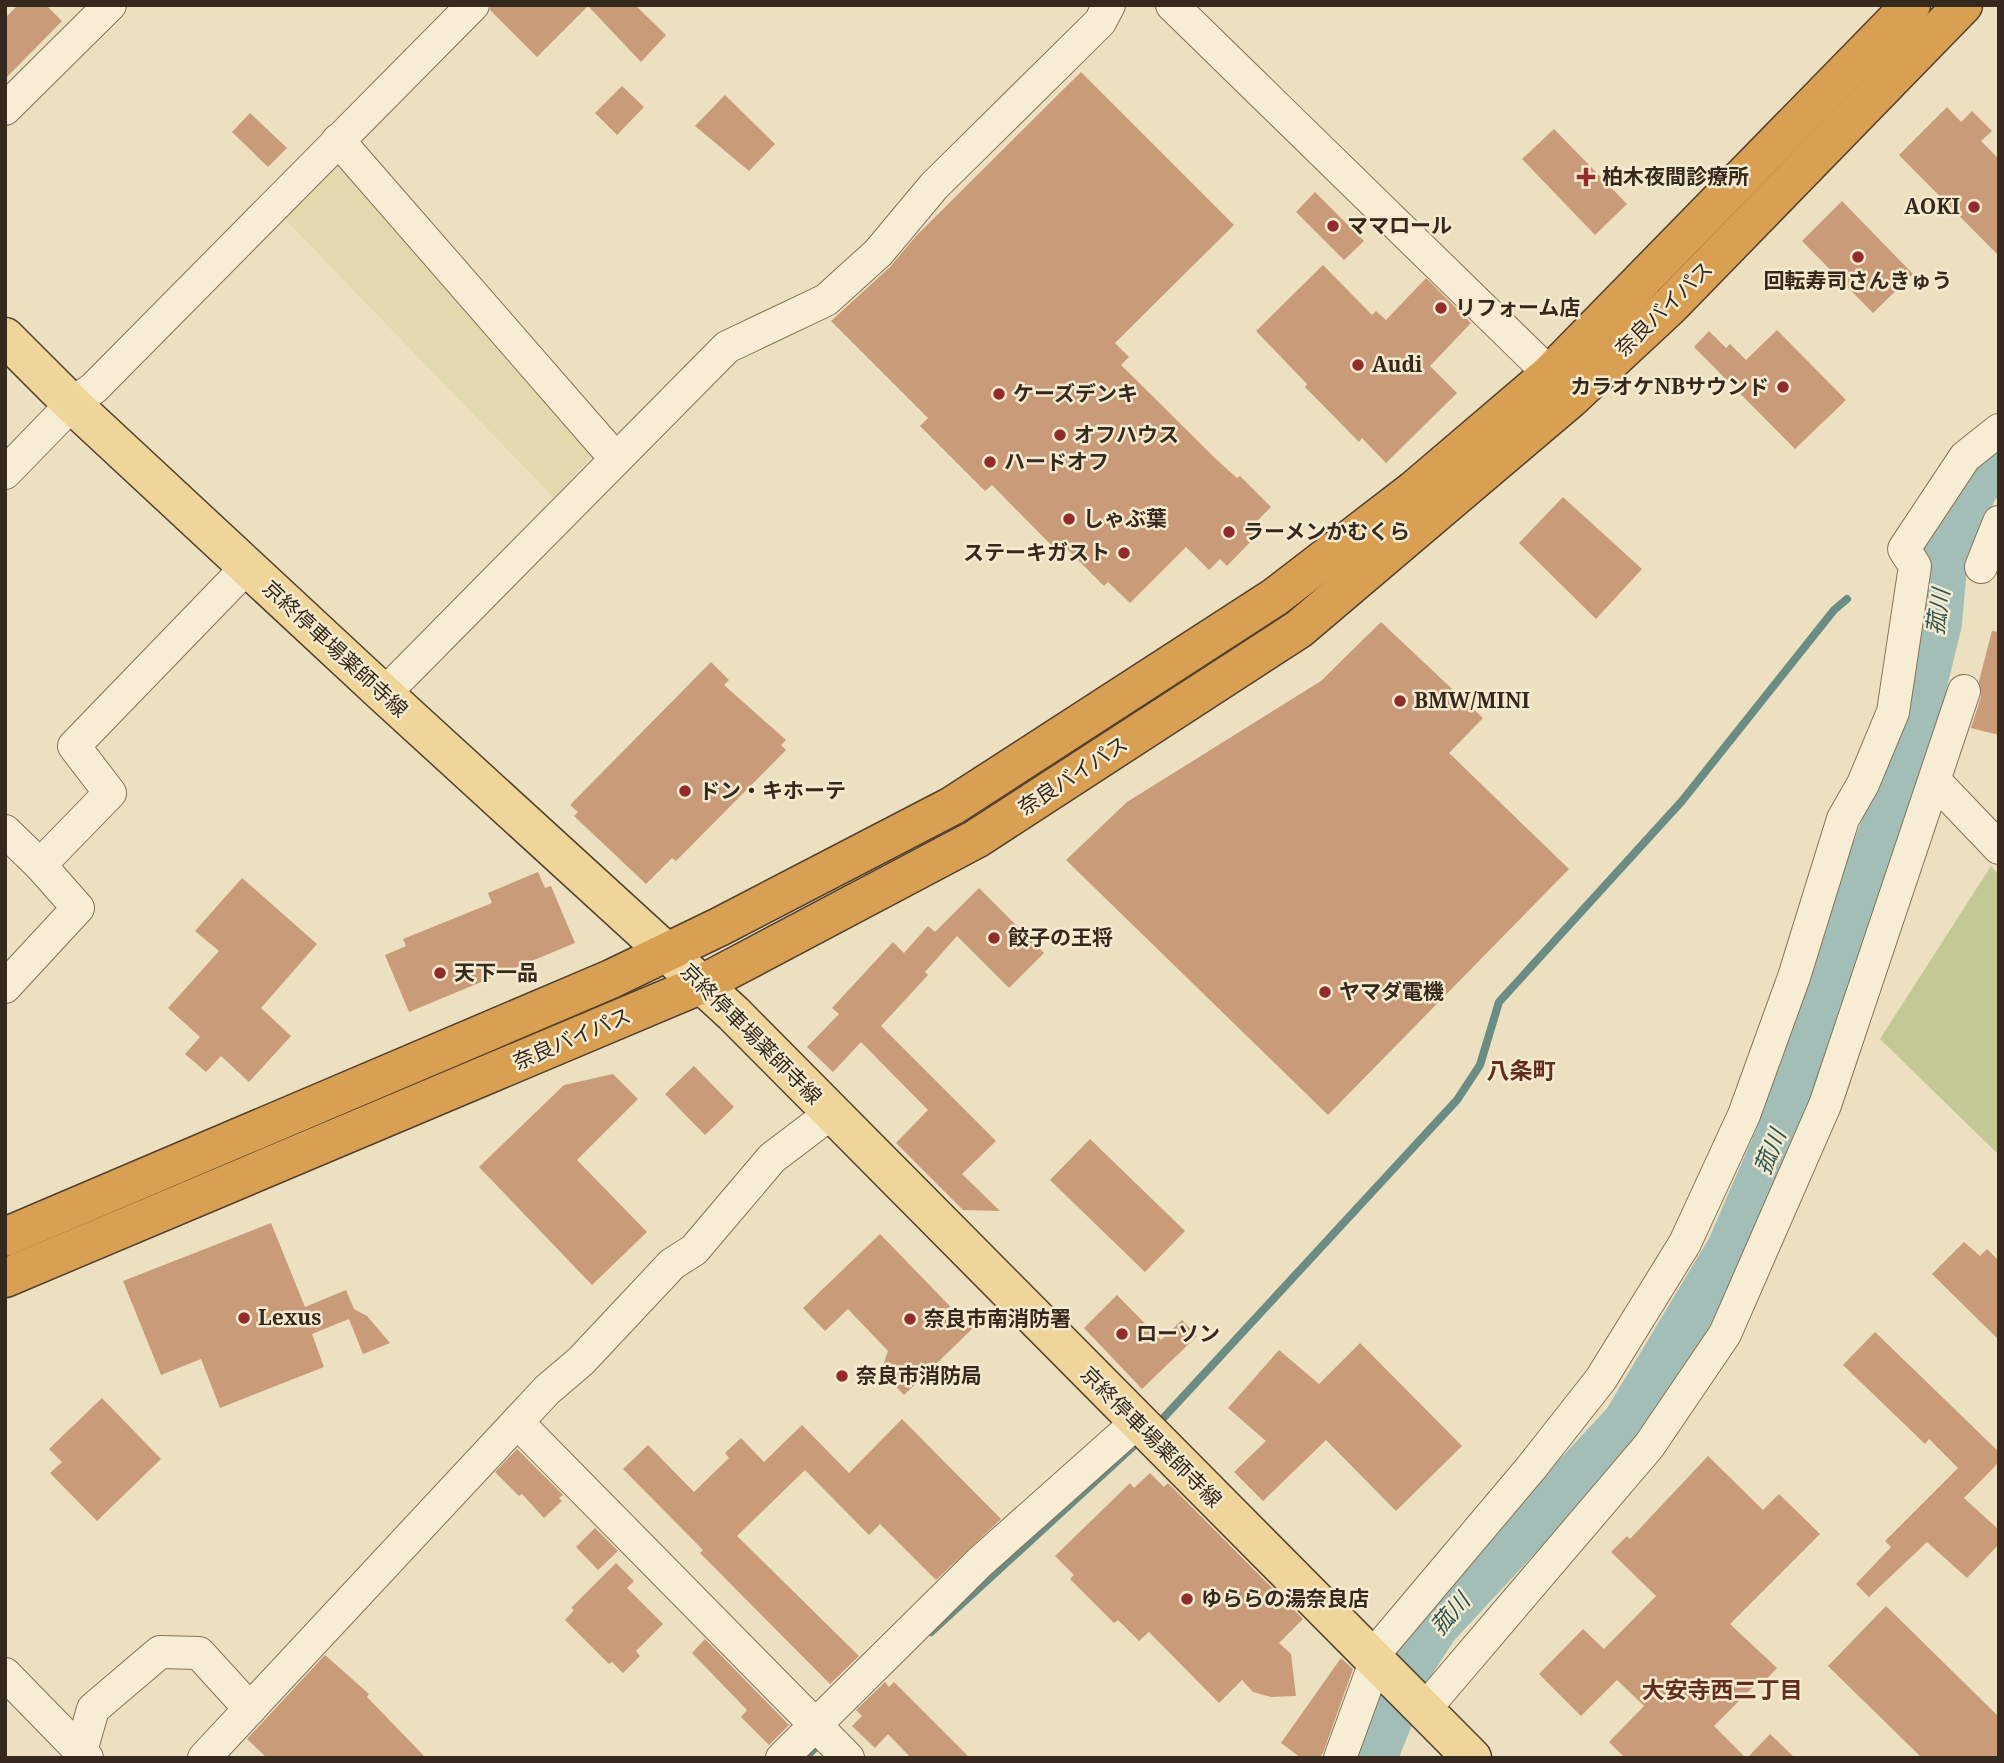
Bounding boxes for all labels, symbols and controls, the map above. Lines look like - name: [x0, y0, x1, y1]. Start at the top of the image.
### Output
- place label: 柏木夜間診療所: [1602, 162, 1749, 190]
- marker: 柏木夜間診療所: [1576, 167, 1596, 187]
- place label: AOKI: [1904, 192, 1960, 220]
- marker: AOKI: [1966, 199, 1982, 215]
- place label: ママロール: [1347, 211, 1452, 239]
- marker: ママロール: [1325, 218, 1341, 234]
- marker: 回転寿司さんきゅう: [1850, 249, 1866, 265]
- street label: 奈良バイパス: [1608, 255, 1718, 362]
- place label: 回転寿司さんきゅう: [1764, 266, 1953, 294]
- place label: リフォーム店: [1455, 293, 1580, 321]
- marker: リフォーム店: [1433, 300, 1449, 316]
- place label: Audi: [1372, 350, 1423, 378]
- marker: Audi: [1350, 357, 1366, 373]
- place label: カラオケNBサウンド: [1570, 372, 1769, 400]
- place label: ケーズデンキ: [1013, 379, 1138, 407]
- marker: カラオケNBサウンド: [1775, 379, 1791, 395]
- marker: ケーズデンキ: [991, 386, 1007, 402]
- place label: オフハウス: [1074, 420, 1179, 448]
- marker: オフハウス: [1052, 427, 1068, 443]
- place label: ハードオフ: [1004, 447, 1109, 475]
- marker: ハードオフ: [982, 454, 998, 470]
- place label: しゃぶ葉: [1083, 504, 1167, 532]
- marker: しゃぶ葉: [1061, 511, 1077, 527]
- place label: ラーメンかむくら: [1243, 517, 1410, 545]
- marker: ラーメンかむくら: [1221, 524, 1237, 540]
- place label: ステーキガスト: [963, 538, 1110, 566]
- marker: ステーキガスト: [1116, 545, 1132, 561]
- street label: 京終停車場薬師寺線: [257, 574, 414, 723]
- water label: 菰川: [1918, 584, 1956, 637]
- place label: BMW/MINI: [1414, 686, 1530, 714]
- marker: BMW/MINI: [1392, 693, 1408, 709]
- street label: 奈良バイパス: [1012, 729, 1133, 821]
- place label: ドン・キホーテ: [699, 776, 846, 804]
- marker: ドン・キホーテ: [677, 783, 693, 799]
- place label: 餃子の王将: [1008, 923, 1113, 951]
- marker: 餃子の王将: [986, 930, 1002, 946]
- street label: 京終停車場薬師寺線: [675, 957, 828, 1110]
- place label: 天下一品: [454, 958, 538, 986]
- marker: 天下一品: [432, 965, 448, 981]
- place label: ヤマダ電機: [1339, 977, 1444, 1005]
- marker: ヤマダ電機: [1317, 984, 1333, 1000]
- street label: 奈良バイパス: [508, 1001, 635, 1076]
- district label: 八条町: [1487, 1054, 1556, 1086]
- water label: 菰川: [1746, 1122, 1794, 1179]
- place label: Lexus: [258, 1303, 321, 1331]
- place label: 奈良市南消防署: [924, 1304, 1071, 1332]
- marker: Lexus: [236, 1310, 252, 1326]
- marker: 奈良市南消防署: [902, 1311, 918, 1327]
- place label: ローソン: [1136, 1319, 1220, 1347]
- marker: ローソン: [1114, 1326, 1130, 1342]
- street label: 京終停車場薬師寺線: [1075, 1360, 1228, 1513]
- place label: 奈良市消防局: [856, 1361, 982, 1389]
- marker: 奈良市消防局: [834, 1368, 850, 1384]
- water label: 菰川: [1422, 1583, 1478, 1641]
- place label: ゆららの湯奈良店: [1201, 1584, 1369, 1612]
- marker: ゆららの湯奈良店: [1179, 1591, 1195, 1607]
- district label: 大安寺西二丁目: [1642, 1673, 1803, 1705]

